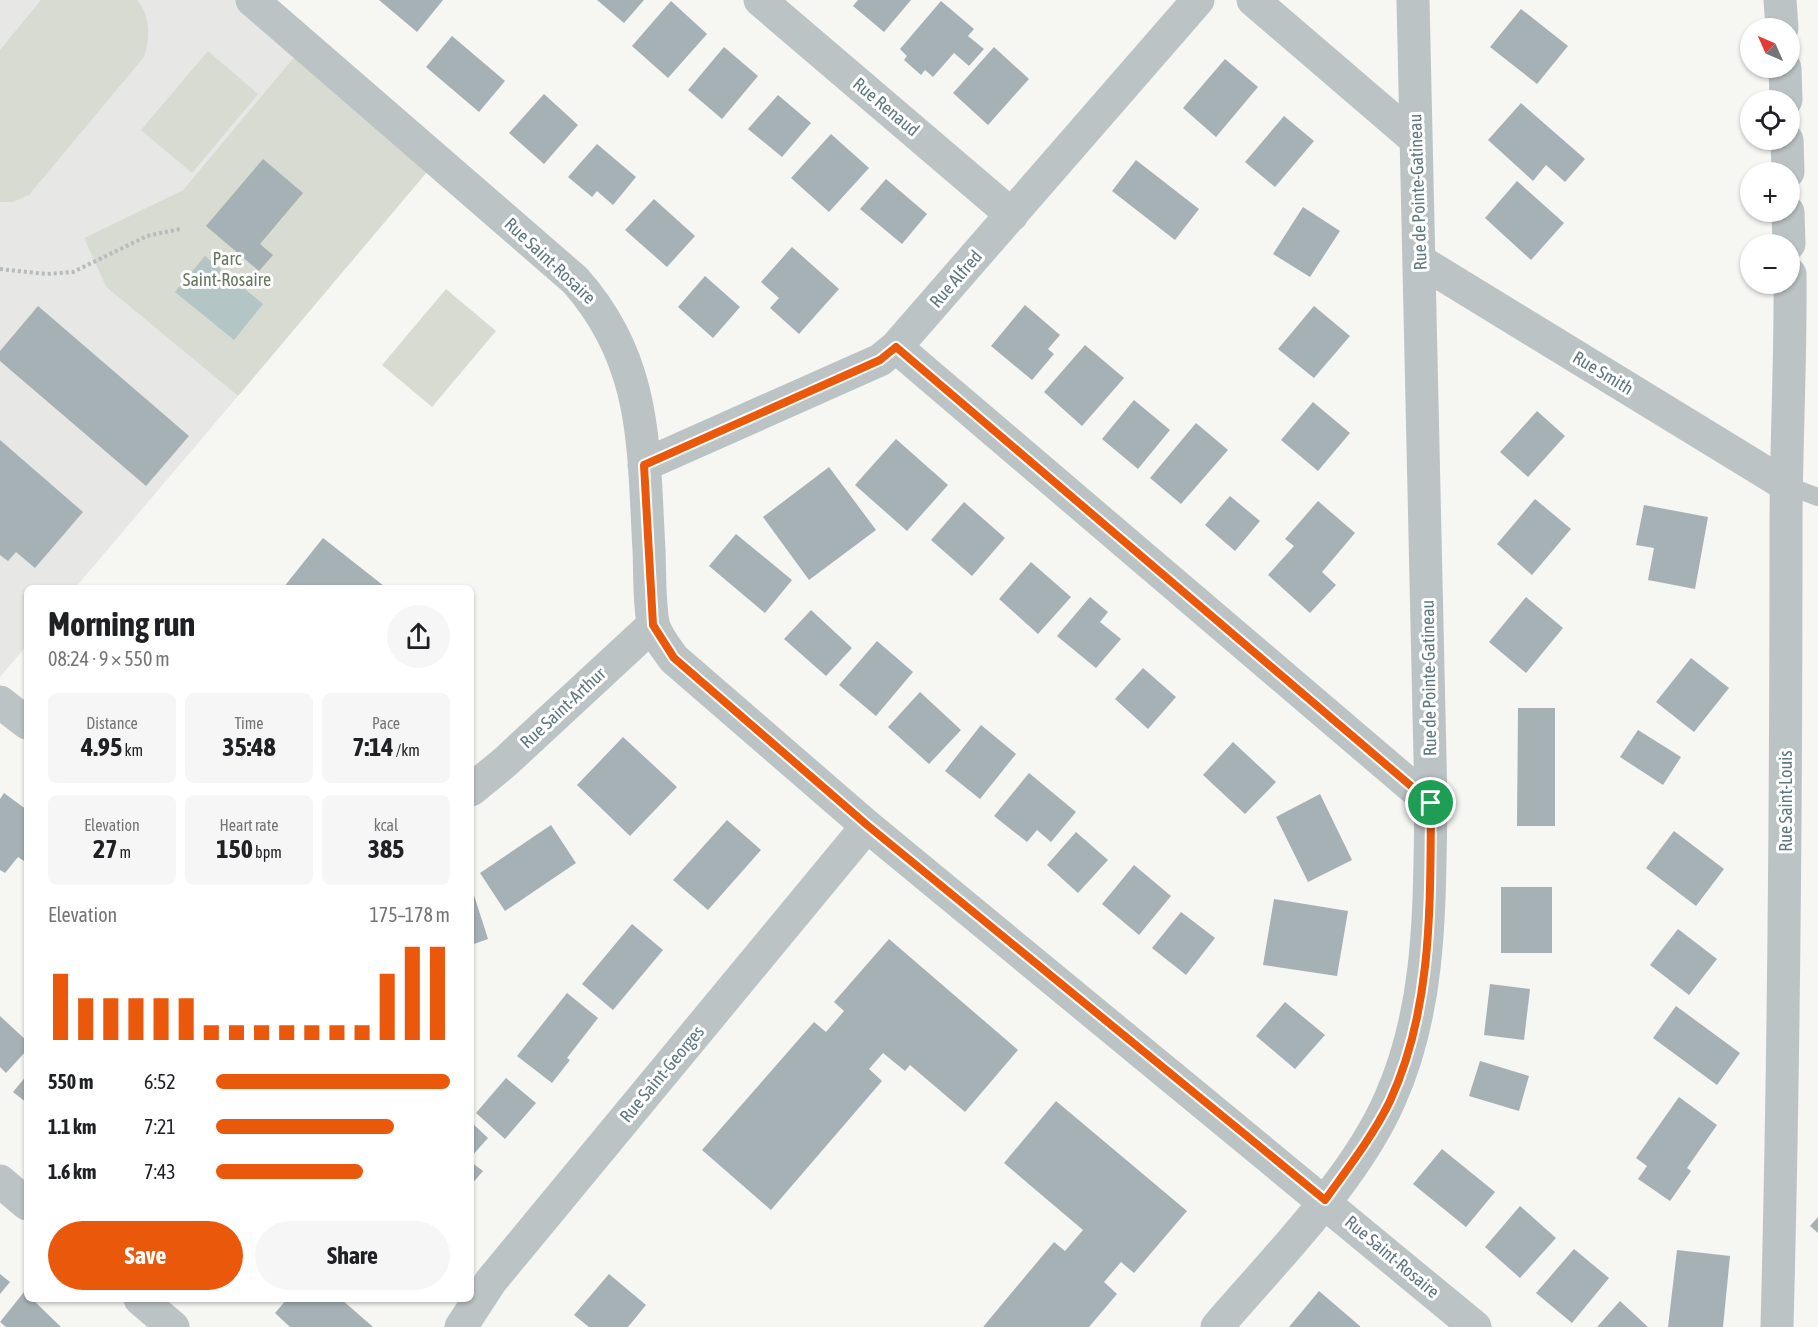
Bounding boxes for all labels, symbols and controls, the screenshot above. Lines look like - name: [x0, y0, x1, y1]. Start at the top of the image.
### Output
- north arrow: [1740, 18, 1800, 78]
- map controls: [1740, 18, 1800, 294]
- street label: Rue Renaud: [849, 73, 924, 140]
- button: locate: [1740, 90, 1800, 150]
- street label: Rue de Pointe-Gatineau: [1404, 114, 1431, 271]
- button: +: [1740, 162, 1800, 222]
- street label: Rue Saint-Rosaire: [501, 213, 600, 308]
- button: −: [1740, 234, 1800, 294]
- street label: Rue Alfred: [925, 246, 986, 312]
- park label: Parc Saint-Rosaire: [183, 248, 271, 290]
- street label: Rue Smith: [1569, 346, 1637, 399]
- street label: Rue de Pointe-Gatineau: [1417, 600, 1440, 756]
- text: Morning run: [48, 605, 195, 643]
- button: share: [387, 605, 450, 668]
- text: 08:24 · 9 × 550 m: [48, 647, 170, 670]
- street label: Rue Saint-Arthur: [516, 662, 610, 752]
- text: Distance: [86, 714, 138, 732]
- text: Time: [234, 714, 264, 732]
- text: Pace: [372, 714, 400, 732]
- text: 4.95: [81, 732, 122, 762]
- text: 35:48: [222, 732, 276, 762]
- text: 7:14: [352, 732, 394, 762]
- text: km: [122, 741, 143, 759]
- text: /km: [394, 741, 420, 759]
- street label: Rue Saint-Louis: [1775, 750, 1796, 852]
- pin: [1405, 777, 1456, 828]
- icon: arrive: [1414, 786, 1447, 819]
- text: Elevation: [84, 816, 140, 834]
- text: Heart rate: [220, 816, 278, 834]
- text: kcal: [374, 816, 398, 834]
- text: 27: [93, 834, 117, 864]
- text: 150: [216, 834, 253, 864]
- text: 385: [368, 834, 404, 864]
- text: m: [117, 843, 131, 861]
- text: bpm: [253, 843, 282, 861]
- text: Elevation: [48, 903, 117, 926]
- text: 175–178 m: [369, 903, 450, 926]
- street label: Rue Saint-Georges: [615, 1021, 708, 1126]
- text: 550 m: [48, 1070, 93, 1093]
- text: 6:52: [144, 1070, 176, 1093]
- text: 1.1 km: [48, 1115, 96, 1138]
- text: 7:21: [144, 1115, 176, 1138]
- text: 1.6 km: [48, 1160, 96, 1183]
- text: 7:43: [144, 1160, 176, 1183]
- street label: Rue Saint-Rosaire: [1341, 1211, 1444, 1302]
- button: Save: [48, 1221, 243, 1290]
- button: Share: [255, 1221, 450, 1290]

